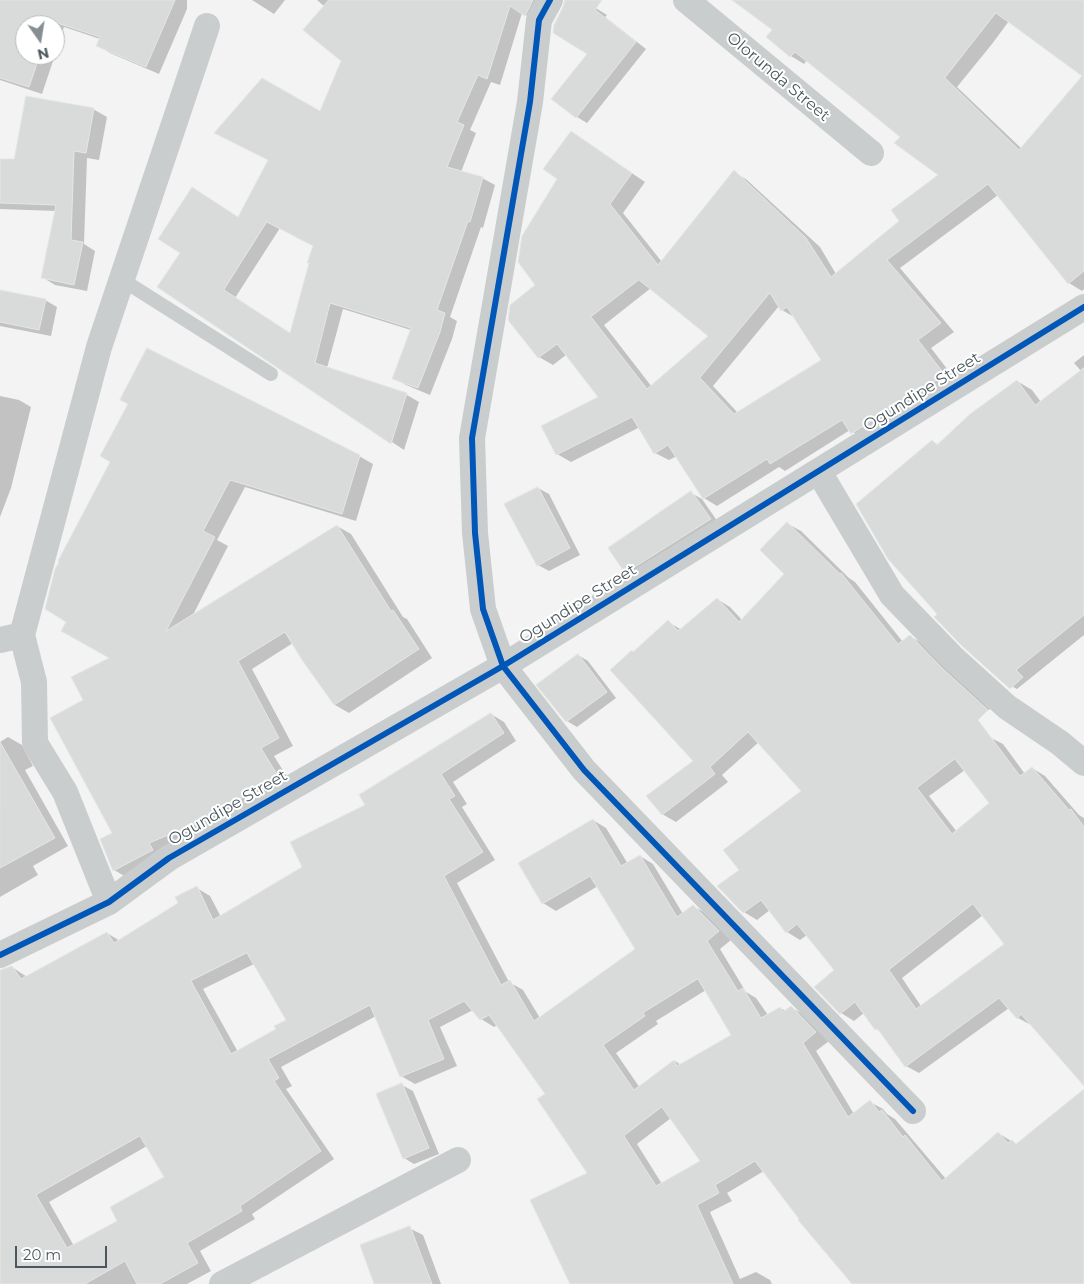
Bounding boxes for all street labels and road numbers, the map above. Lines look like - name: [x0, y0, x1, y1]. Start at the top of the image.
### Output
- street label: Olorunda Street: [723, 28, 833, 126]
- street label: Ogundipe Street: [860, 348, 984, 436]
- street label: Ogundipe Street: [516, 560, 640, 648]
- street label: Ogundipe Street: [165, 766, 291, 850]

